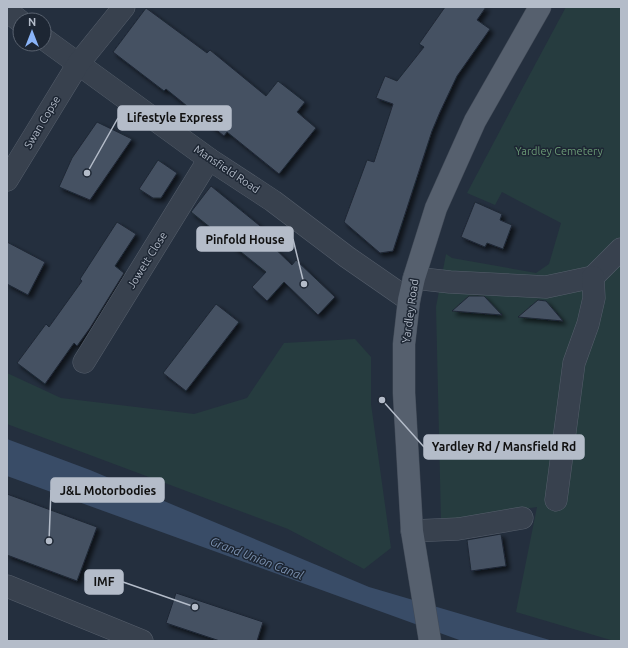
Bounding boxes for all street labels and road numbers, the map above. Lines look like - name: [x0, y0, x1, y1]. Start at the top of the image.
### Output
- street label: Swan Copse: [22, 94, 62, 150]
- street label: Mansfield Road: [192, 143, 262, 195]
- street label: Jowett Close: [125, 229, 169, 291]
- street label: Yardley Road: [400, 278, 420, 344]

